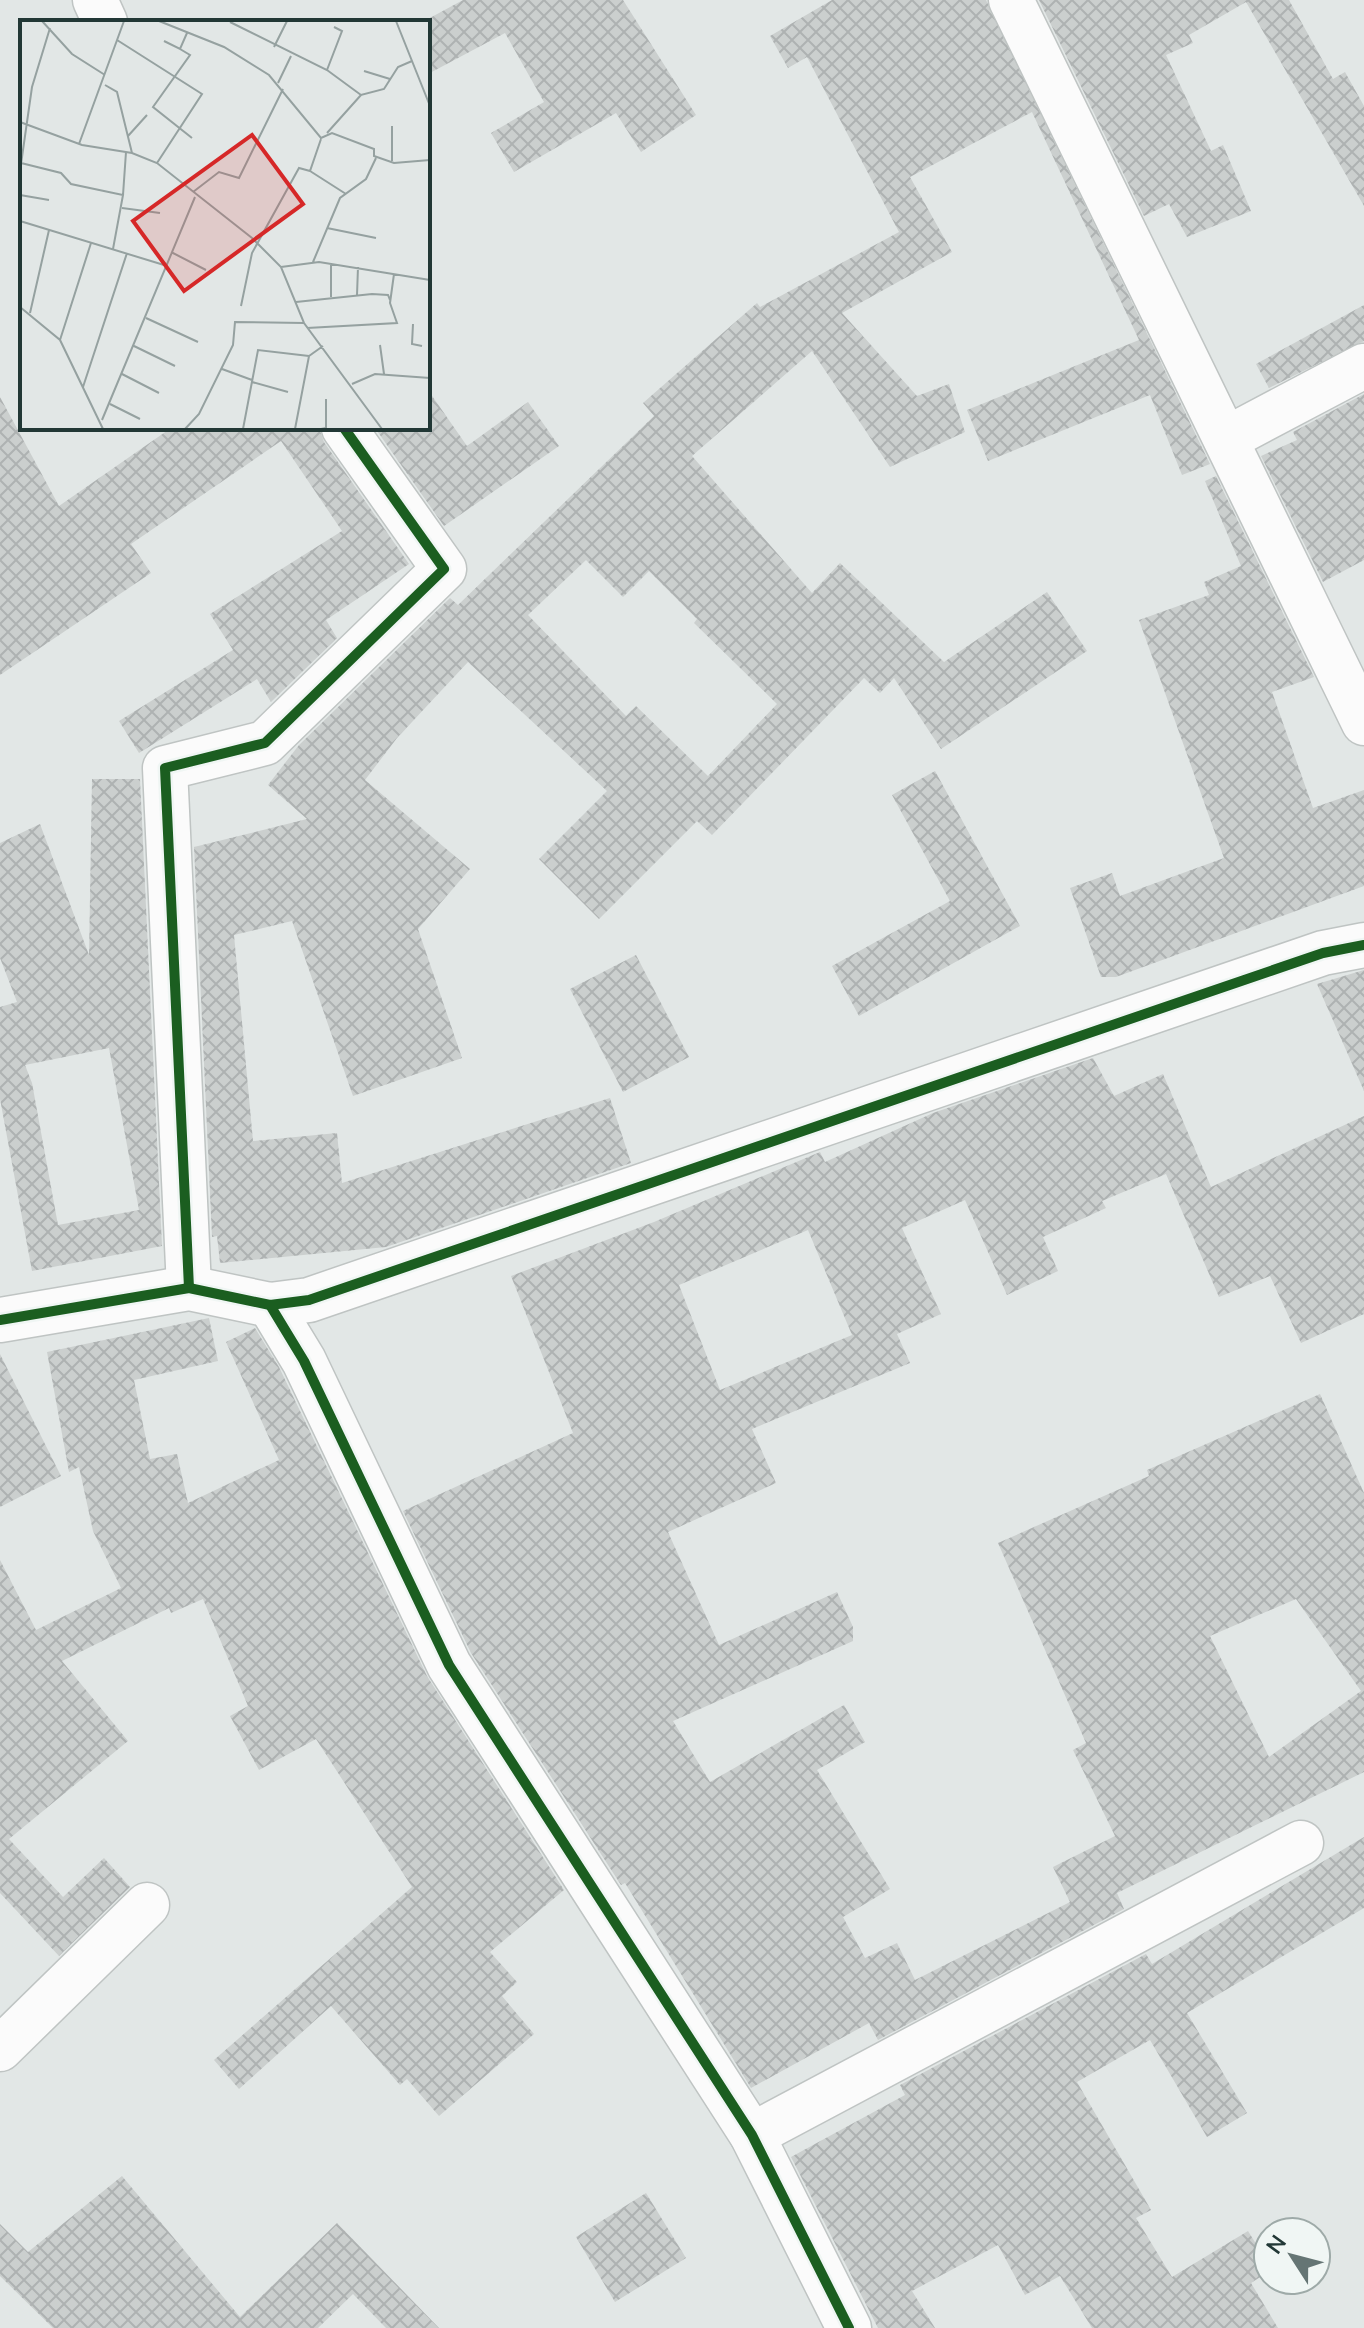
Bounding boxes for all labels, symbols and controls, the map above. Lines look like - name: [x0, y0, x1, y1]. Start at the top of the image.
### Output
- inset map: [20, 20, 430, 430]
- north arrow: [1252, 2216, 1332, 2296]
- text: N: [1260, 2229, 1294, 2260]

